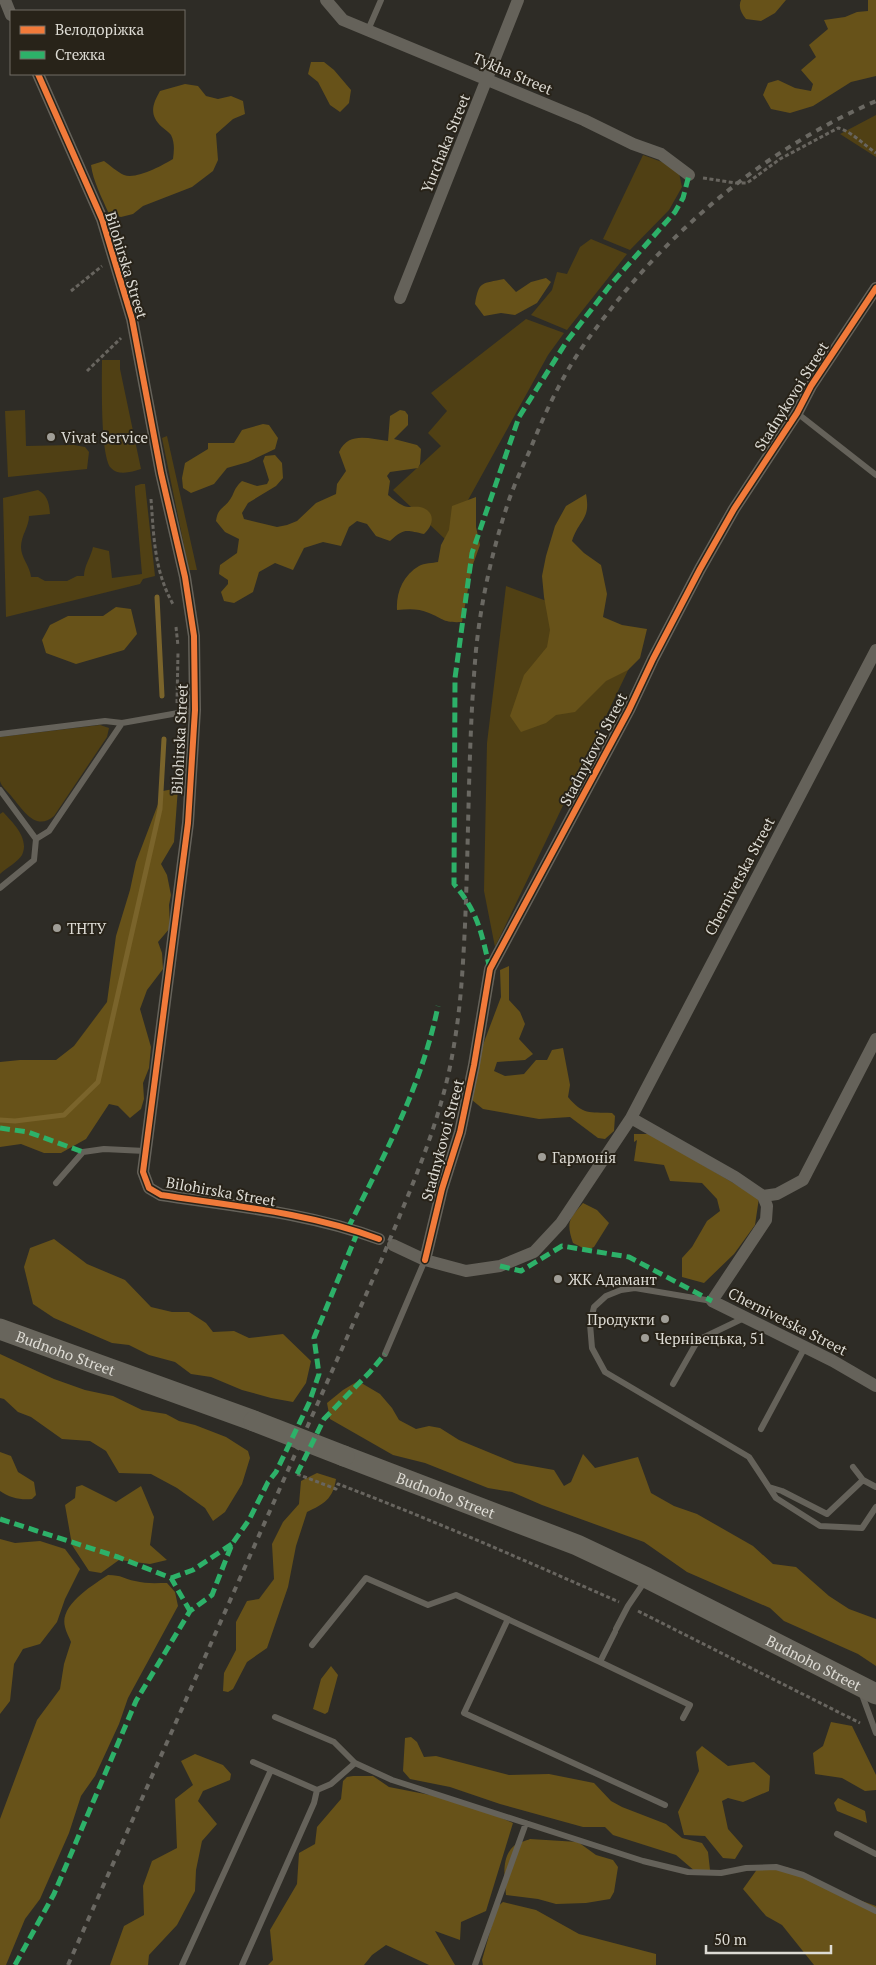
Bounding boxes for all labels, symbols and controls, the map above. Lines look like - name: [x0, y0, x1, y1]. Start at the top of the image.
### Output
- legend: [10, 10, 185, 75]
- text: Велодоріжка: [55, 19, 144, 39]
- text: Стежка: [55, 44, 106, 64]
- street label: Tykha Street: [470, 47, 556, 99]
- street label: Yurchaka Street: [416, 90, 474, 196]
- street label: Bilohirska Street: [101, 209, 153, 321]
- street label: Stadnykovoi Street: [749, 337, 833, 454]
- place label: Vivat Service: [61, 427, 148, 447]
- marker: Vivat Service: [45, 431, 57, 443]
- street label: Bilohirska Street: [166, 683, 192, 795]
- street label: Stadnykovoi Street: [555, 689, 631, 809]
- street label: Chernivetska Street: [699, 813, 779, 939]
- place label: ТНТУ: [67, 918, 106, 938]
- marker: ТНТУ: [51, 922, 63, 934]
- street label: Stadnykovoi Street: [416, 1076, 468, 1203]
- place label: Гармонія: [552, 1147, 616, 1167]
- marker: Гармонія: [536, 1151, 548, 1163]
- street label: Bilohirska Street: [165, 1172, 278, 1211]
- place label: ЖК Адамант: [568, 1269, 657, 1289]
- marker: ЖК Адамант: [552, 1273, 564, 1285]
- street label: Chernivetska Street: [725, 1282, 851, 1360]
- place label: Продукти: [587, 1309, 655, 1329]
- marker: Продукти: [659, 1313, 671, 1325]
- street label: Budnoho Street: [13, 1326, 119, 1380]
- place label: Чернівецька, 51: [655, 1328, 766, 1348]
- marker: Чернівецька, 51: [639, 1332, 651, 1344]
- street label: Budnoho Street: [394, 1467, 498, 1523]
- street label: Budnoho Street: [763, 1630, 865, 1695]
- scale bar: [706, 1922, 831, 1954]
- text: 50 m: [714, 1929, 747, 1949]

